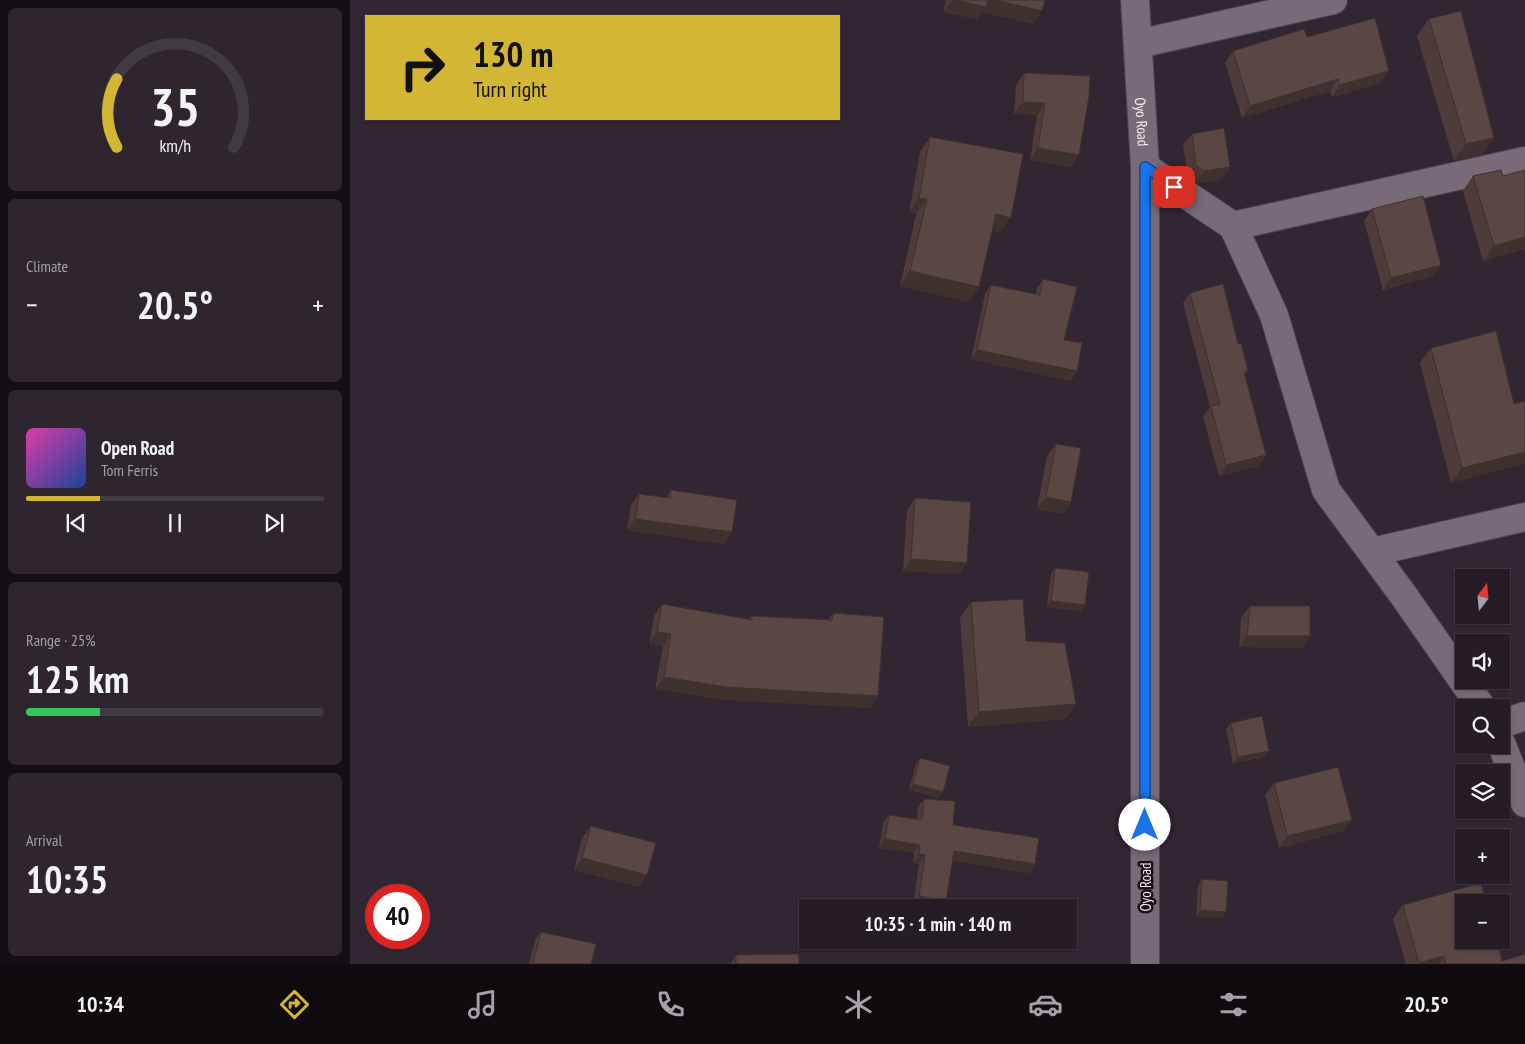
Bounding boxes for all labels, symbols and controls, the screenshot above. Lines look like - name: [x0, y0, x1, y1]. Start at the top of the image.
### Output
- text: 130 m: [473, 31, 554, 77]
- icon: right: [390, 35, 455, 100]
- text: 35: [150, 73, 200, 140]
- text: Turn right: [473, 75, 547, 103]
- street label: Oyo Road: [1131, 97, 1153, 147]
- text: km/h: [159, 134, 191, 157]
- pin: [1153, 166, 1195, 208]
- icon: arrive: [1160, 173, 1188, 201]
- text: Climate: [26, 256, 68, 276]
- text: 20.5°: [137, 280, 213, 329]
- text: −: [26, 286, 38, 323]
- text: +: [312, 286, 324, 323]
- text: Open Road: [101, 436, 174, 460]
- text: Tom Ferris: [101, 460, 158, 480]
- icon: previous: [62, 509, 90, 537]
- icon: pause: [161, 509, 189, 537]
- icon: next: [260, 509, 288, 537]
- north arrow: [1455, 569, 1510, 624]
- map controls: [1455, 569, 1510, 949]
- text: Range · 25%: [26, 630, 95, 650]
- button: sound: [1455, 634, 1510, 689]
- text: 125 km: [26, 654, 129, 703]
- button: search: [1455, 699, 1510, 754]
- button: layers: [1455, 764, 1510, 819]
- position arrow: [1118, 798, 1170, 850]
- button: +: [1455, 829, 1510, 884]
- text: Arrival: [26, 830, 62, 850]
- text: 10:35: [26, 854, 108, 903]
- street label: Oyo Road: [1136, 863, 1155, 911]
- speed limit sign: 40: [365, 884, 430, 949]
- button: −: [1455, 894, 1510, 949]
- text: 10:35 · 1 min · 140 m: [865, 912, 1011, 936]
- icon: directions: [277, 987, 312, 1022]
- icon: music: [465, 987, 500, 1022]
- icon: phone: [653, 987, 688, 1022]
- icon: climate: [841, 987, 876, 1022]
- icon: car: [1028, 987, 1063, 1022]
- icon: filters: [1216, 987, 1251, 1022]
- text: 10:34: [76, 990, 124, 1018]
- text: 20.5°: [1404, 990, 1449, 1018]

